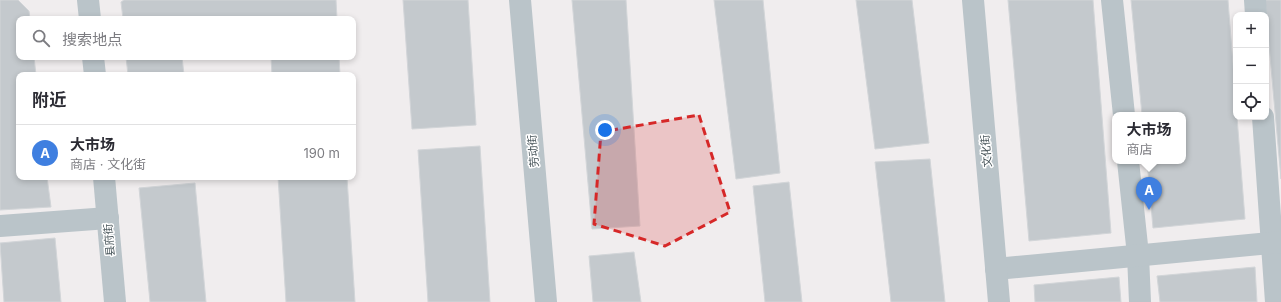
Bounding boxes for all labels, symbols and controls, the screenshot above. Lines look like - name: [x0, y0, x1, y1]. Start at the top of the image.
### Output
- map controls: [1233, 12, 1269, 120]
- button: +: [1233, 12, 1269, 48]
- search box: [16, 16, 356, 60]
- icon: search: [30, 27, 52, 49]
- text: 搜索地点: [62, 30, 122, 49]
- button: −: [1233, 48, 1269, 84]
- button: locate: [1233, 84, 1269, 120]
- text: 附近: [32, 90, 66, 110]
- popup: [1112, 112, 1186, 164]
- your location: [595, 120, 615, 140]
- text: 大市场: [1126, 120, 1172, 139]
- street label: 劳动街: [525, 134, 541, 168]
- street label: 文化街: [978, 134, 994, 168]
- text: 大市场: [70, 135, 115, 154]
- text: 商店: [1126, 141, 1153, 157]
- text: A: [40, 145, 50, 161]
- text: 190 m: [303, 145, 340, 161]
- text: 商店 · 文化街: [70, 156, 146, 172]
- pin: A: [1136, 177, 1162, 210]
- street label: 县府街: [101, 223, 117, 257]

